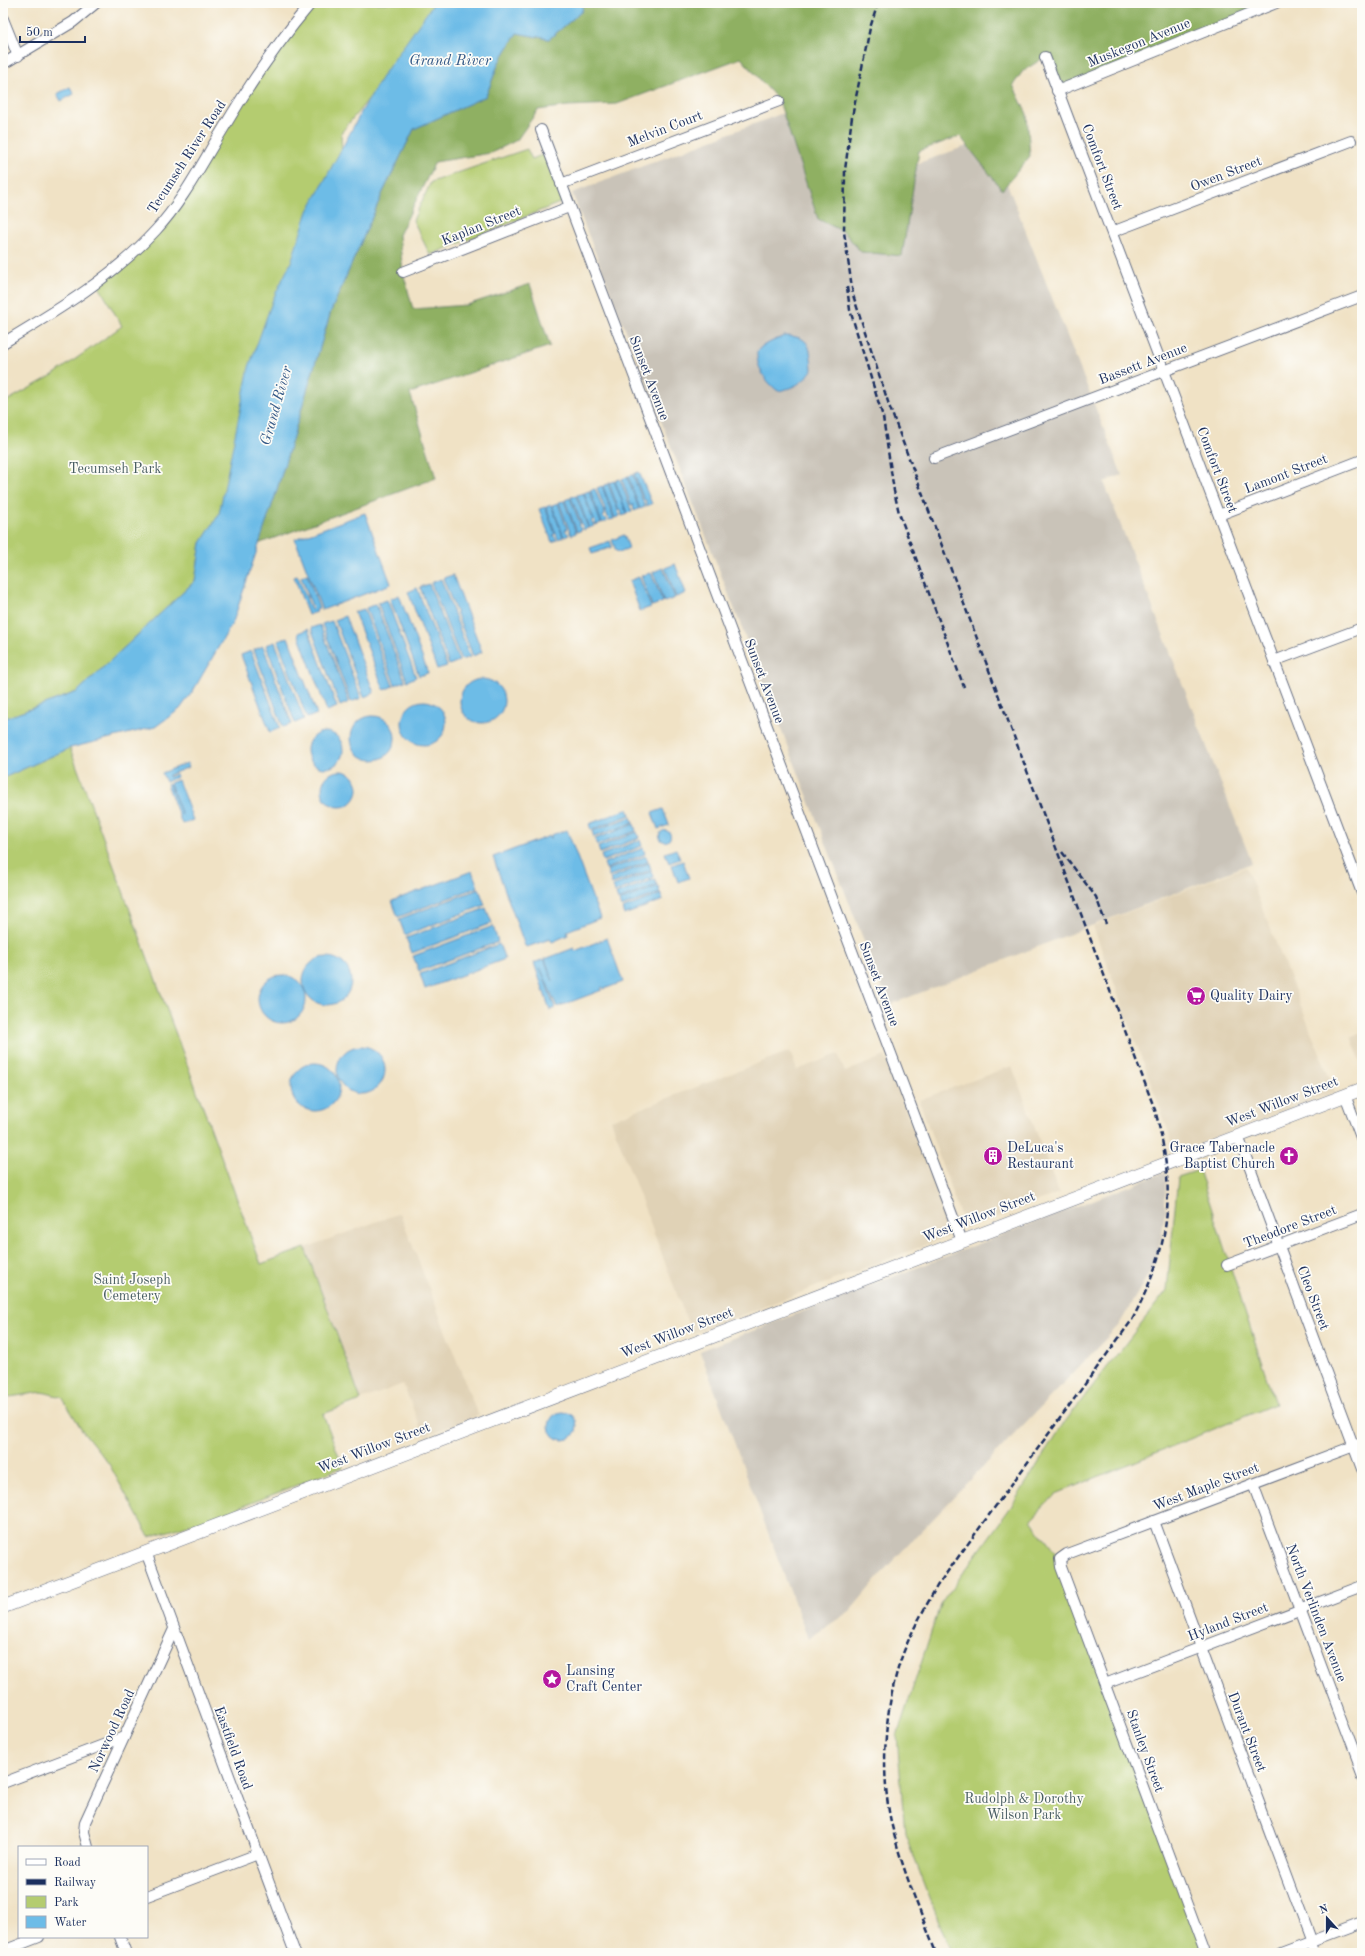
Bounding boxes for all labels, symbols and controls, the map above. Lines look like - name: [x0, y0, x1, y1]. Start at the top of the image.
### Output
- street label: Muskegon Avenue: [1086, 16, 1192, 70]
- scale bar: [20, 18, 85, 44]
- text: 50 m: [26, 26, 53, 39]
- water label: Grand River: [409, 54, 491, 69]
- street label: Tecumseh River Road: [145, 98, 229, 216]
- street label: Melvin Court: [626, 108, 705, 150]
- street label: Comfort Street: [1079, 122, 1125, 212]
- street label: Owen Street: [1188, 154, 1264, 194]
- street label: Kaplan Street: [439, 204, 523, 248]
- street label: Sunset Avenue: [626, 334, 672, 422]
- street label: Bassett Avenue: [1097, 341, 1189, 387]
- water label: Grand River: [259, 364, 296, 447]
- street label: Comfort Street: [1194, 425, 1240, 515]
- street label: Lamont Street: [1242, 452, 1330, 496]
- park label: Tecumseh Park: [68, 462, 162, 476]
- street label: Sunset Avenue: [741, 637, 787, 725]
- street label: Sunset Avenue: [856, 940, 902, 1028]
- supermarket icon: Quality Dairy: [1185, 985, 1207, 1007]
- place label: Quality Dairy: [1210, 989, 1293, 1003]
- street label: West Willow Street: [1224, 1074, 1340, 1130]
- place label: DeLuca's Restaurant: [1007, 1141, 1074, 1171]
- place label: Grace Tabernacle Baptist Church: [1169, 1141, 1275, 1171]
- building icon: DeLuca's Restaurant: [982, 1145, 1004, 1167]
- church icon: Grace Tabernacle Baptist Church: [1278, 1145, 1300, 1167]
- street label: West Willow Street: [921, 1189, 1037, 1245]
- street label: Theodore Street: [1242, 1203, 1339, 1251]
- street label: Cleo Street: [1294, 1264, 1332, 1332]
- park label: Saint Joseph Cemetery: [93, 1273, 171, 1303]
- street label: West Willow Street: [619, 1305, 735, 1361]
- street label: West Willow Street: [316, 1420, 432, 1476]
- street label: West Maple Street: [1151, 1460, 1261, 1514]
- street label: North Verlinden Avenue: [1283, 1542, 1349, 1684]
- street label: Hyland Street: [1186, 1600, 1270, 1644]
- place label: Lansing Craft Center: [566, 1664, 642, 1694]
- place icon: Lansing Craft Center: [541, 1668, 563, 1690]
- street label: Norwood Road: [87, 1687, 137, 1775]
- street label: Durant Street: [1225, 1690, 1269, 1774]
- street label: Eastfield Road: [211, 1704, 255, 1792]
- street label: Stanley Street: [1124, 1708, 1166, 1794]
- park label: Rudolph & Dorothy Wilson Park: [964, 1792, 1084, 1822]
- legend: [18, 1846, 148, 1938]
- text: Road: [54, 1857, 81, 1869]
- text: Railway: [54, 1877, 97, 1889]
- text: Park: [54, 1897, 79, 1909]
- north arrow: [1307, 1898, 1347, 1938]
- text: N: [1318, 1903, 1330, 1917]
- text: Water: [54, 1917, 87, 1929]

